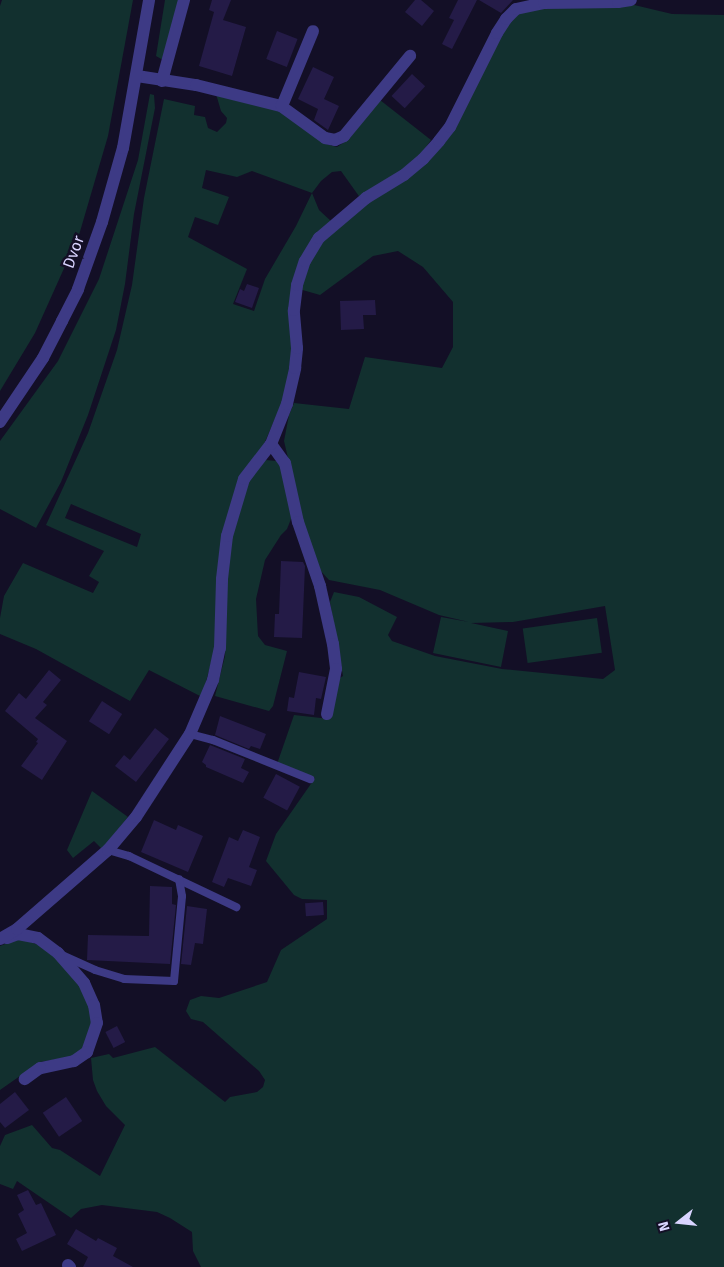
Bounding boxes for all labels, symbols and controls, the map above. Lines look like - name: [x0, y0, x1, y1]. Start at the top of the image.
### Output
- street label: Dvor: [59, 233, 89, 271]
- north arrow: [654, 1197, 704, 1247]
- text: N: [655, 1219, 674, 1233]

